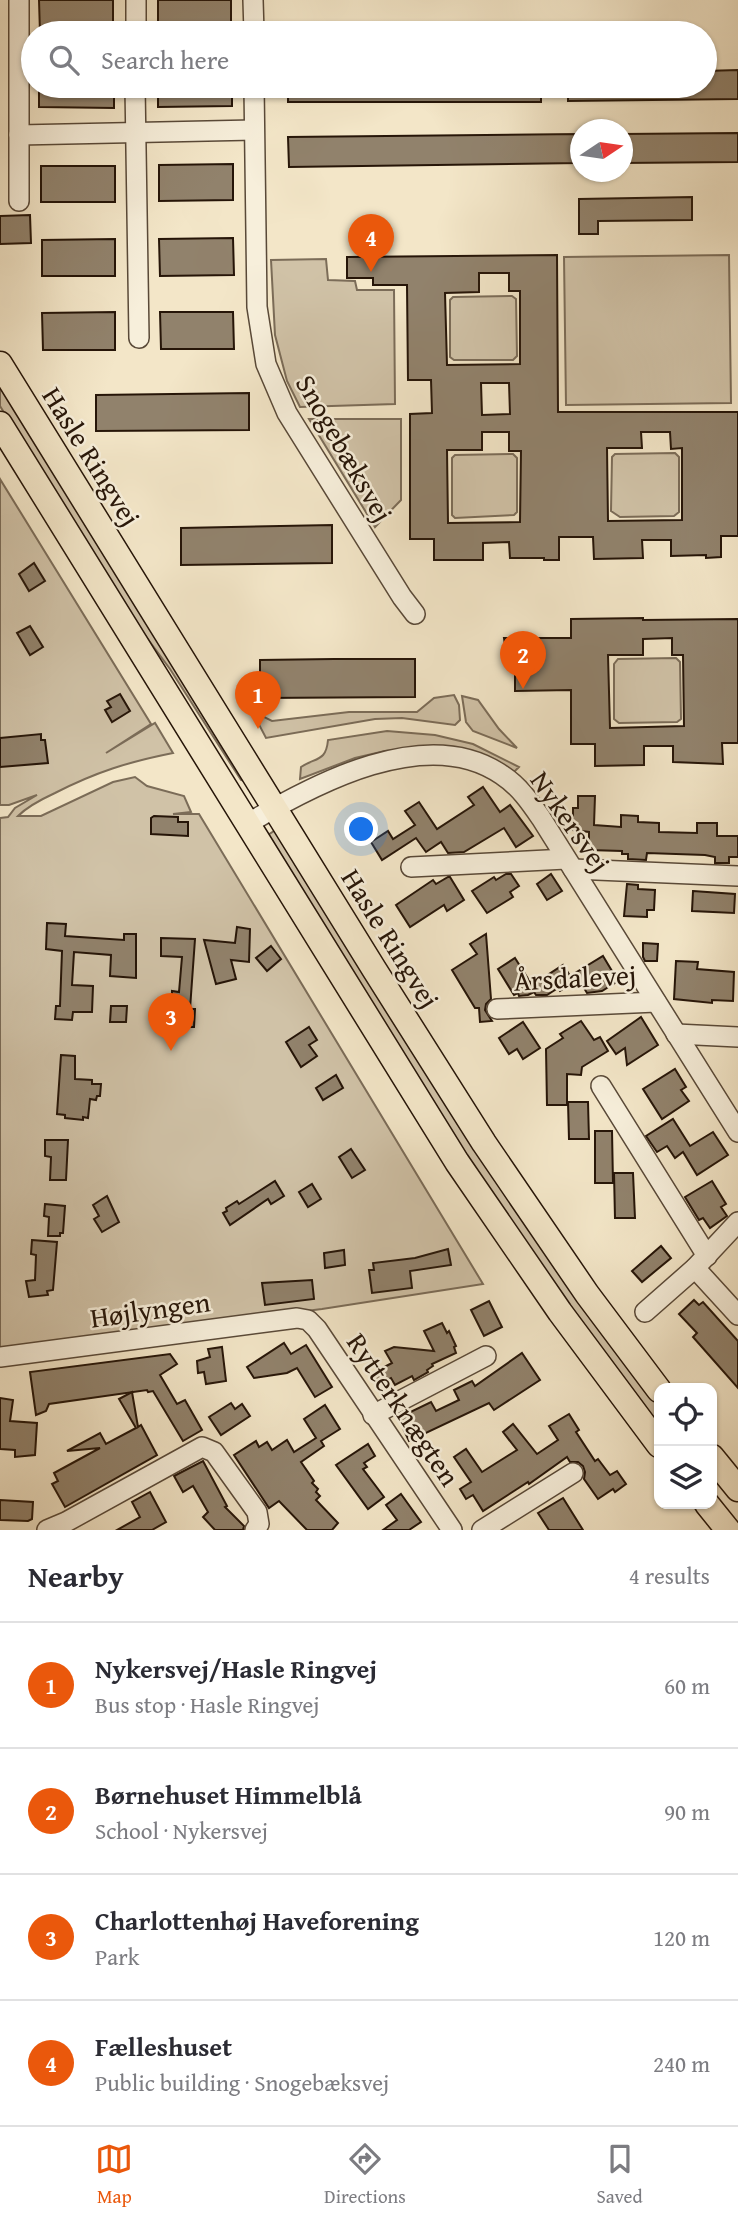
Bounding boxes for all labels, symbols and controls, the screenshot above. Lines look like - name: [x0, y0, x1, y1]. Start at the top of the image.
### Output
- search box: [21, 21, 717, 98]
- text: Search here: [101, 40, 229, 79]
- icon: search: [45, 41, 83, 79]
- north arrow: [570, 119, 633, 182]
- pin: 4: [348, 214, 394, 272]
- street label: Snogebæksvej: [286, 367, 404, 529]
- street label: Hasle Ringvej: [33, 378, 151, 534]
- pin: 2: [500, 631, 546, 689]
- pin: 1: [235, 671, 281, 729]
- street label: Nykersvej: [521, 762, 621, 880]
- your location: [344, 812, 378, 846]
- street label: Hasle Ringvej: [332, 860, 450, 1016]
- street label: Årsdalevej: [513, 953, 637, 1001]
- pin: 3: [148, 993, 194, 1051]
- street label: Højlyngen: [87, 1280, 213, 1338]
- street label: Rytterknægten: [338, 1324, 471, 1494]
- map controls: [654, 1383, 717, 1509]
- button: locate: [654, 1383, 717, 1446]
- button: layers: [654, 1446, 717, 1509]
- text: Nearby: [28, 1554, 124, 1598]
- text: 4 results: [629, 1559, 710, 1592]
- text: Nykersvej/Hasle Ringvej: [95, 1649, 377, 1688]
- text: 1: [45, 1669, 57, 1702]
- text: 60 m: [664, 1669, 710, 1702]
- text: Bus stop · Hasle Ringvej: [95, 1688, 320, 1721]
- text: Børnehuset Himmelblå: [95, 1775, 362, 1814]
- text: 2: [45, 1795, 57, 1828]
- text: 90 m: [664, 1795, 710, 1828]
- text: School · Nykersvej: [95, 1814, 268, 1847]
- text: Charlottenhøj Haveforening: [95, 1901, 419, 1940]
- text: 3: [45, 1921, 57, 1954]
- text: 120 m: [653, 1921, 710, 1954]
- text: Park: [95, 1940, 139, 1973]
- text: Fælleshuset: [95, 2027, 232, 2066]
- text: 4: [45, 2047, 57, 2080]
- text: 240 m: [653, 2047, 710, 2080]
- text: Public building · Snogebæksvej: [95, 2066, 389, 2099]
- tab: Map: [95, 2140, 133, 2210]
- tab: Directions: [324, 2140, 406, 2210]
- tab: Saved: [597, 2140, 643, 2210]

